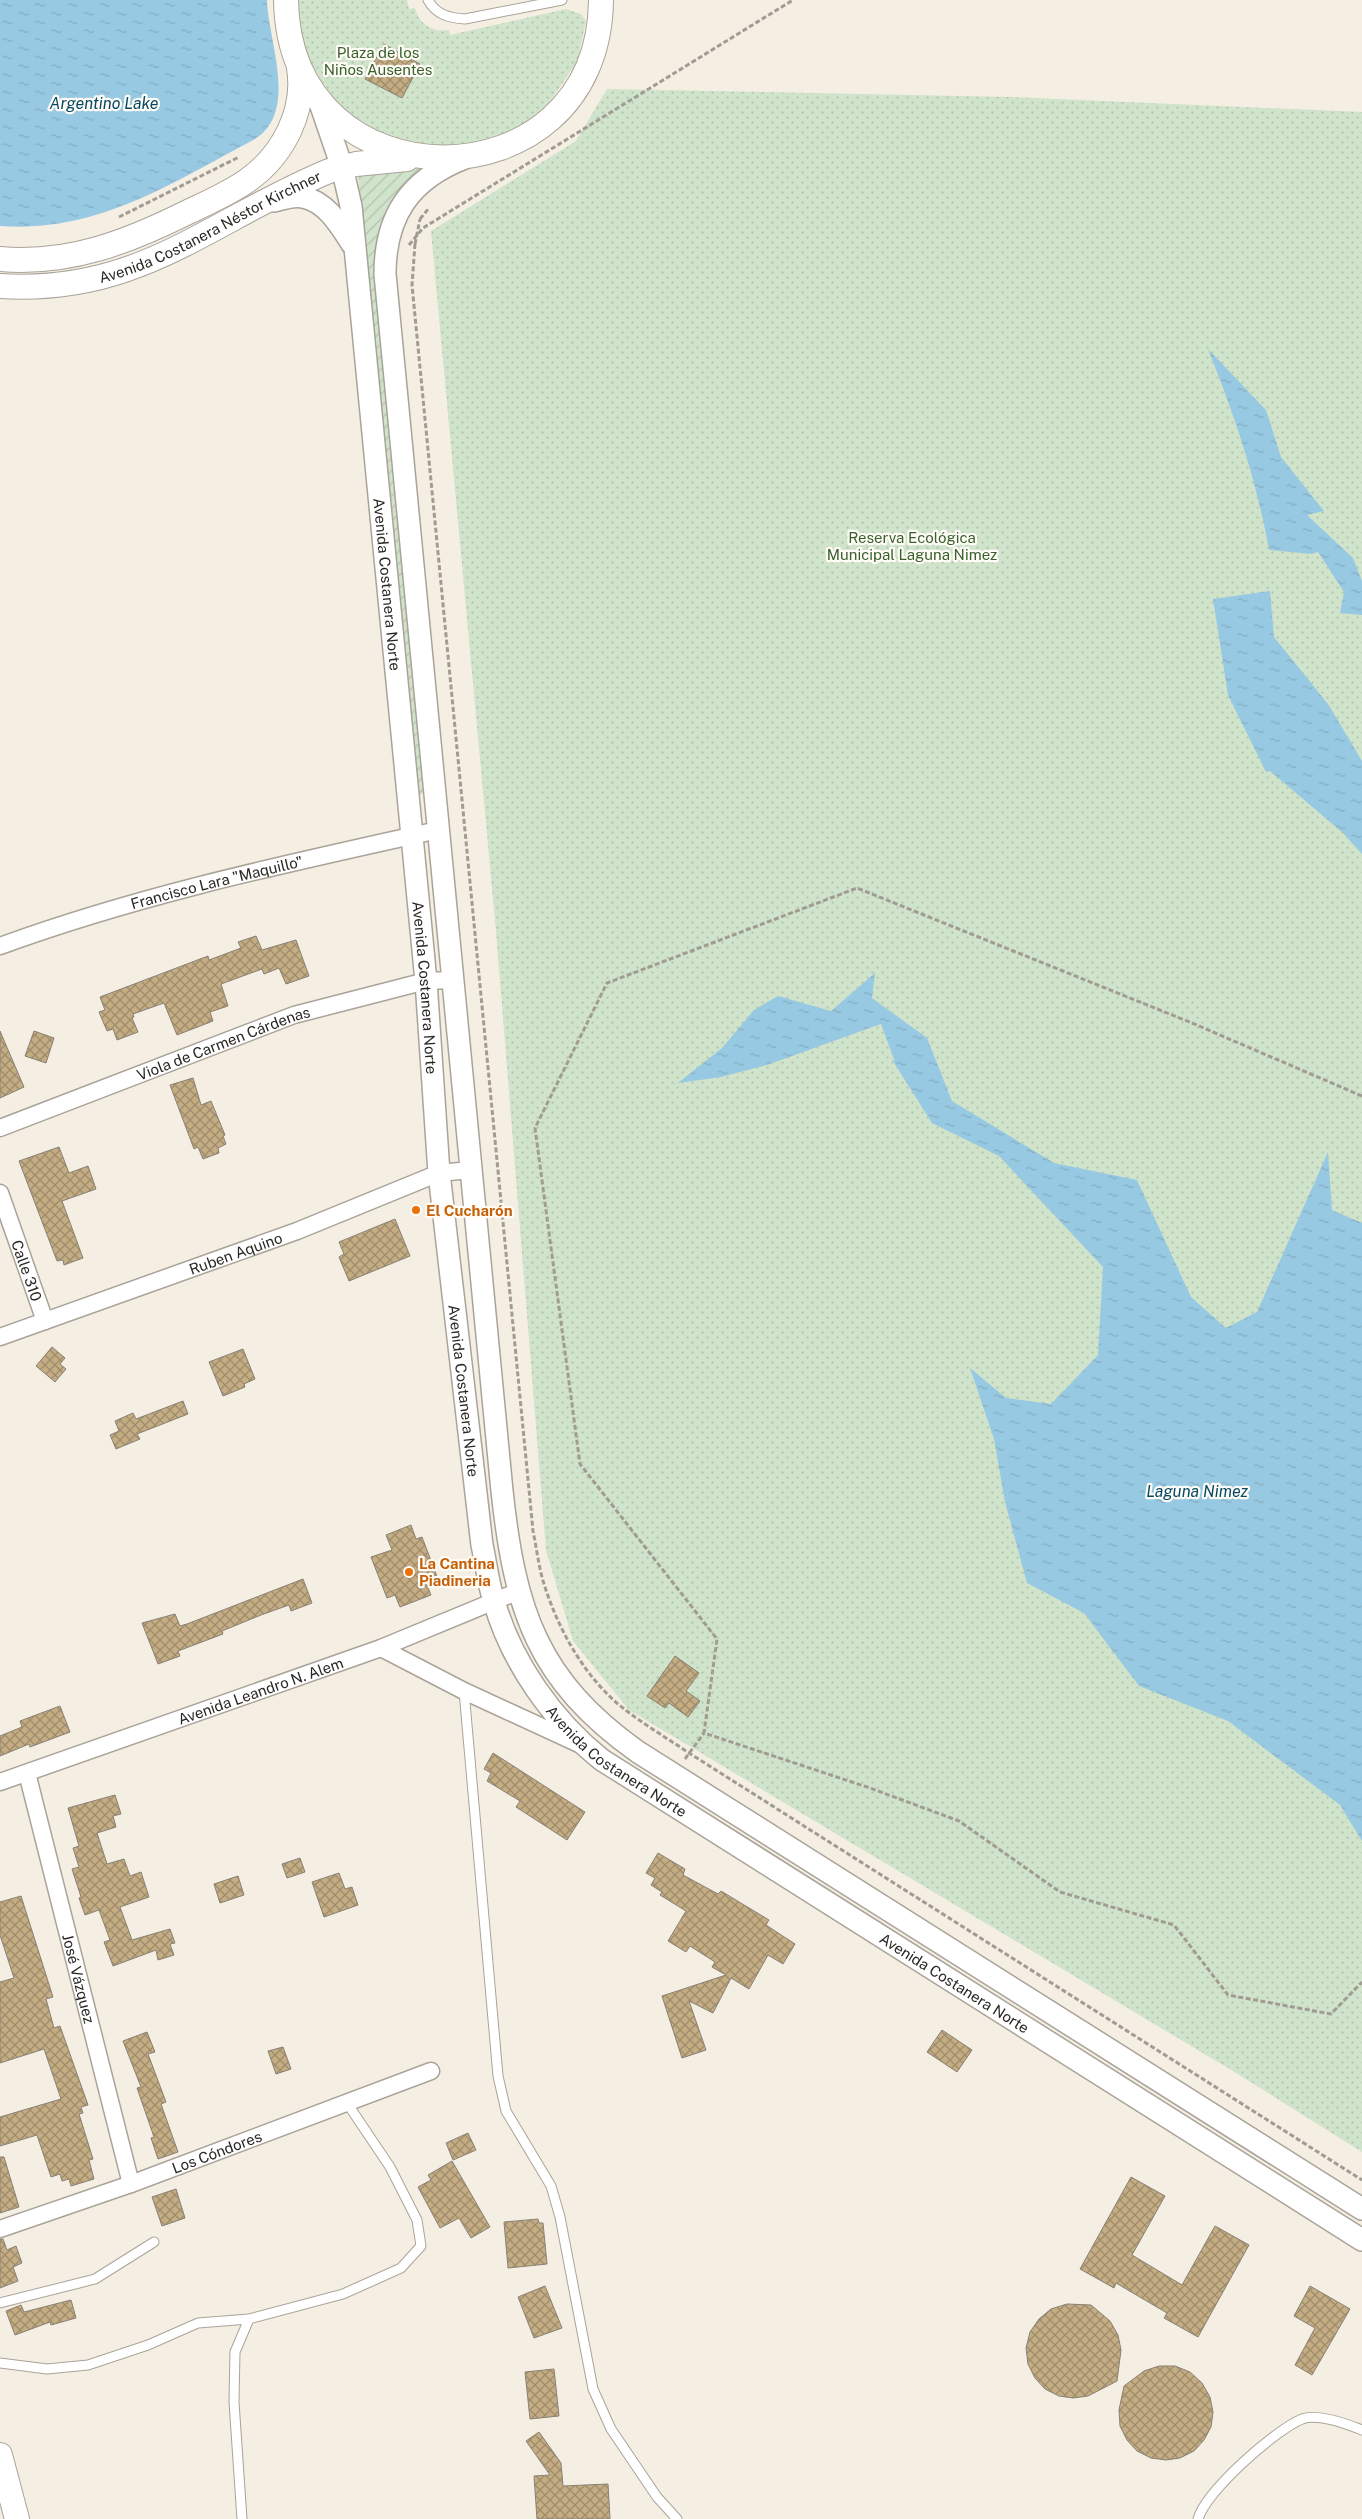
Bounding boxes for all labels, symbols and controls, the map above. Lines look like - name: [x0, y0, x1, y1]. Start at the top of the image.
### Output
- park label: Plaza de los Niños Ausentes: [324, 44, 432, 78]
- water label: Argentino Lake: [50, 94, 159, 113]
- street label: Avenida Costanera Néstor Kirchner: [97, 167, 324, 286]
- street label: Avenida Costanera Norte: [371, 497, 404, 671]
- park label: Reserva Ecológica Municipal Laguna Nimez: [827, 529, 997, 563]
- street label: Francisco Lara "Maquillo": [128, 852, 304, 912]
- street label: Avenida Costanera Norte: [410, 900, 441, 1075]
- street label: Viola de Carmen Cárdenas: [134, 1003, 312, 1083]
- place label: El Cucharón: [426, 1202, 513, 1219]
- marker: El Cucharón: [410, 1204, 422, 1216]
- street label: Ruben Aquino: [187, 1229, 284, 1277]
- street label: Calle 310: [9, 1237, 46, 1303]
- street label: Avenida Costanera Norte: [446, 1304, 483, 1478]
- water label: Laguna Nimez: [1146, 1482, 1248, 1501]
- place label: La Cantina Piadineria: [419, 1555, 495, 1589]
- marker: La Cantina Piadineria: [403, 1566, 415, 1578]
- street label: Avenida Leandro N. Alem: [175, 1654, 345, 1727]
- street label: Avenida Costanera Norte: [543, 1702, 690, 1820]
- street label: Avenida Costanera Norte: [877, 1929, 1033, 2036]
- street label: José Vázquez: [60, 1932, 98, 2025]
- street label: Los Cóndores: [169, 2127, 264, 2176]

